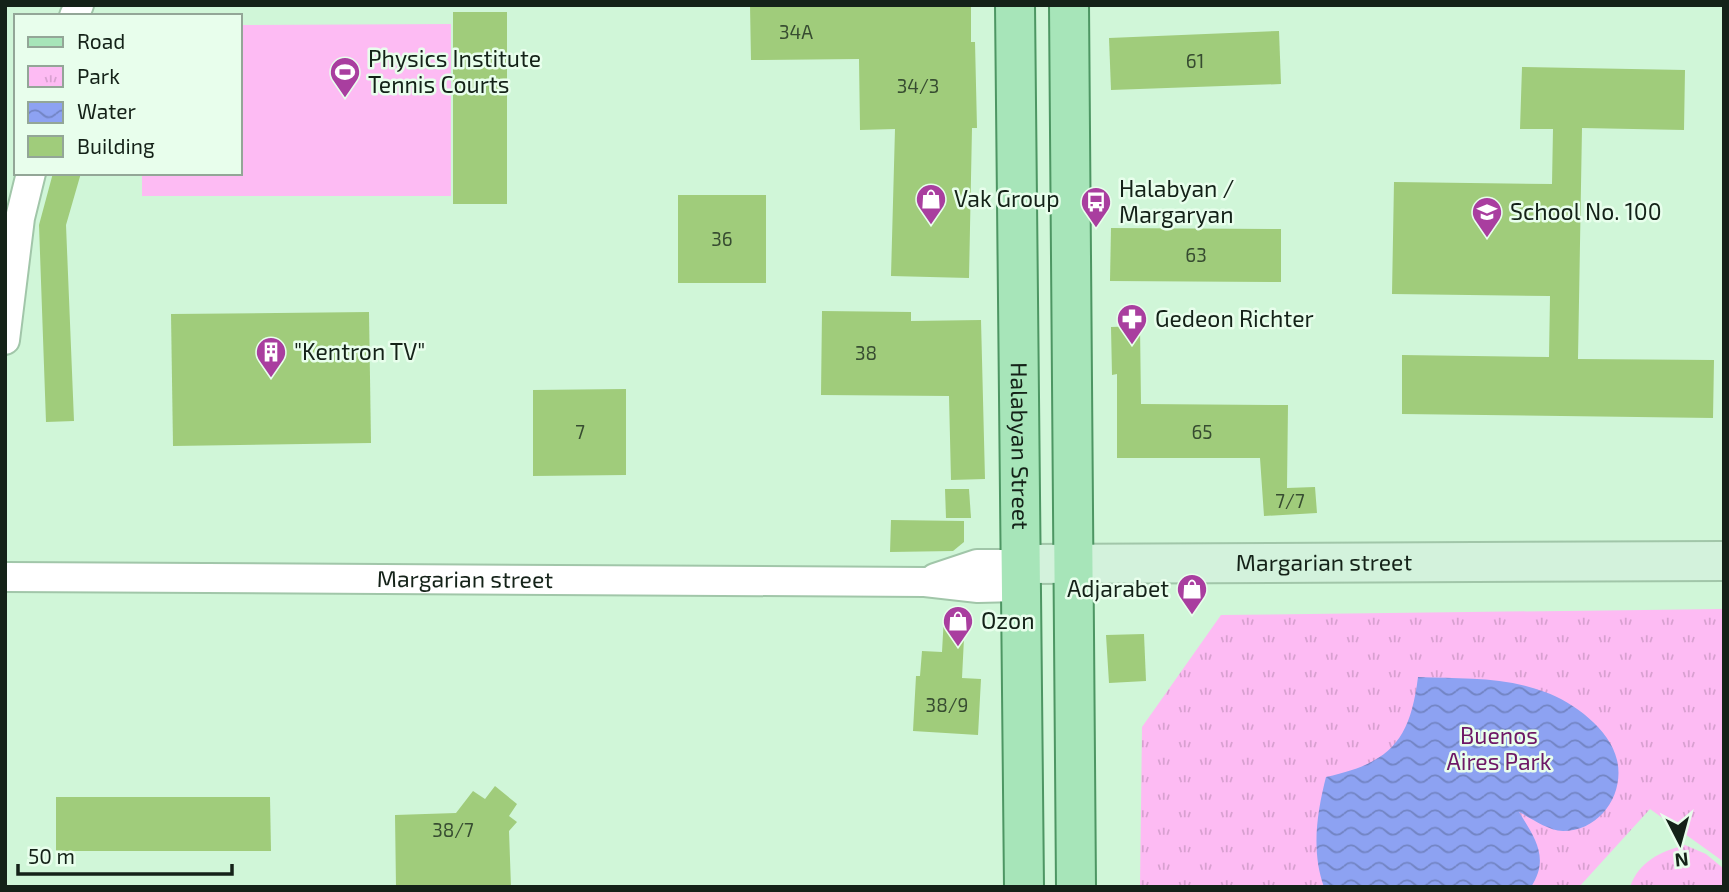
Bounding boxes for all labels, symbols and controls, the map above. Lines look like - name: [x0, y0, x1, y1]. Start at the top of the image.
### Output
- legend: [14, 14, 242, 175]
- house number: 34A: [779, 20, 813, 43]
- text: Road: [77, 28, 125, 53]
- place label: Physics Institute Tennis Courts: [368, 44, 541, 98]
- house number: 61: [1186, 49, 1204, 72]
- sports icon: Physics Institute Tennis Courts: [328, 55, 362, 99]
- text: Park: [77, 63, 120, 88]
- house number: 34/3: [897, 74, 939, 97]
- text: Water: [77, 98, 136, 123]
- text: Building: [77, 133, 155, 158]
- place label: Halabyan / Margaryan: [1119, 174, 1235, 228]
- shop icon: Vak Group: [914, 182, 948, 226]
- place label: Vak Group: [954, 184, 1059, 212]
- bus stop icon: Halabyan / Margaryan: [1079, 185, 1113, 229]
- school or university icon: School No. 100: [1470, 195, 1504, 239]
- place label: School No. 100: [1510, 197, 1662, 225]
- house number: 36: [711, 227, 733, 250]
- house number: 63: [1185, 243, 1207, 266]
- pharmacy icon: Gedeon Richter: [1115, 302, 1149, 346]
- place label: Gedeon Richter: [1155, 304, 1314, 332]
- building icon: "Kentron TV": [254, 335, 288, 379]
- place label: "Kentron TV": [294, 337, 425, 365]
- house number: 38: [855, 341, 877, 364]
- street label: Halabyan Street: [1006, 362, 1035, 530]
- house number: 7: [575, 420, 585, 443]
- house number: 65: [1191, 420, 1213, 443]
- house number: 7/7: [1275, 489, 1305, 512]
- street label: Margarian street: [1236, 547, 1412, 576]
- street label: Margarian street: [377, 564, 553, 593]
- shop icon: Adjarabet: [1175, 572, 1209, 616]
- place label: Adjarabet: [1067, 574, 1169, 602]
- shop icon: Ozon: [941, 604, 975, 648]
- place label: Ozon: [981, 606, 1035, 634]
- house number: 38/9: [926, 693, 968, 716]
- park label: Buenos Aires Park: [1446, 721, 1552, 775]
- north arrow: [1645, 808, 1715, 878]
- house number: 38/7: [432, 818, 474, 841]
- scale bar: [18, 832, 231, 876]
- text: 50 m: [28, 843, 75, 868]
- text: N: [1674, 848, 1690, 873]

